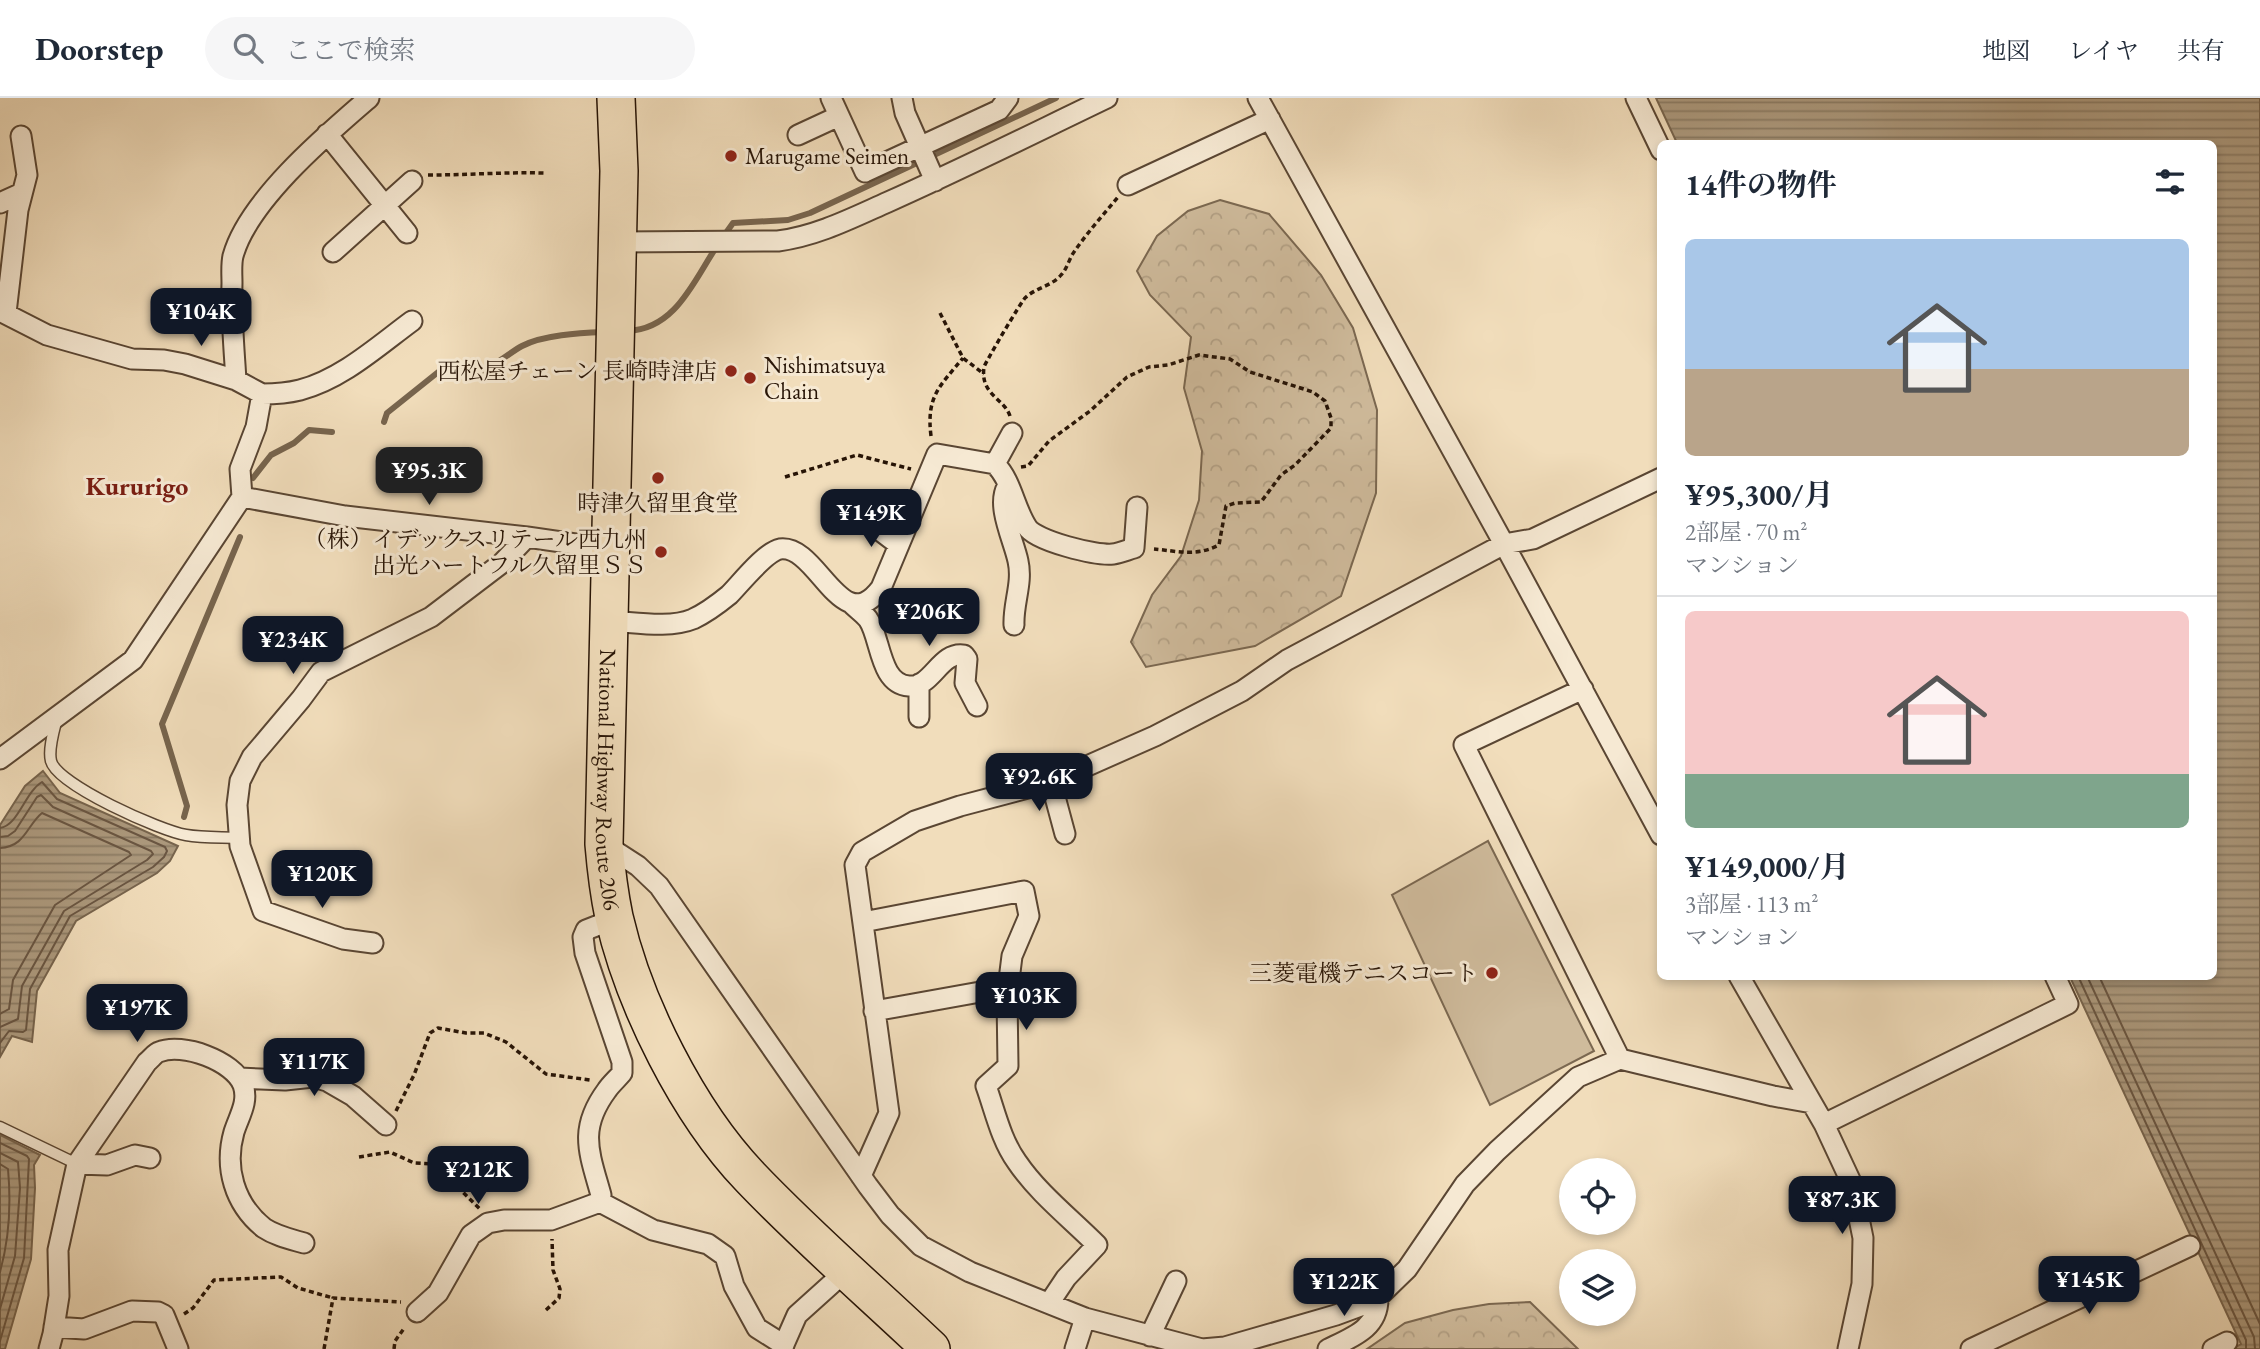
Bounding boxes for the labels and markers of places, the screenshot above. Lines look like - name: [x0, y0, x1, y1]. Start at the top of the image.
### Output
- place label: Marugame Seimen: [745, 141, 909, 171]
- marker: Marugame Seimen: [723, 148, 739, 164]
- pin: ¥104K: [152, 288, 250, 348]
- place label: Nishimatsuya Chain: [764, 350, 886, 406]
- place label: 西松屋チェーン 長崎時津店: [438, 356, 717, 386]
- marker: 西松屋チェーン 長崎時津店: [723, 363, 739, 379]
- marker: Nishimatsuya Chain: [742, 370, 758, 386]
- pin: ¥95.3K: [372, 448, 486, 507]
- marker: 時津久留里食堂: [650, 470, 666, 486]
- place label: 時津久留里食堂: [578, 488, 739, 518]
- pin: ¥149K: [822, 490, 920, 549]
- place label: （株）イデックスリテール西九州 出光ハートフル久留里ＳＳ: [304, 524, 647, 580]
- marker: （株）イデックスリテール西九州 出光ハートフル久留里ＳＳ: [653, 544, 669, 560]
- pin: ¥206K: [880, 588, 978, 648]
- pin: ¥234K: [244, 616, 342, 676]
- pin: ¥92.6K: [982, 754, 1096, 813]
- pin: ¥120K: [273, 850, 371, 910]
- place label: 三菱電機テニスコート: [1249, 958, 1478, 988]
- marker: 三菱電機テニスコート: [1484, 965, 1500, 981]
- pin: ¥103K: [977, 972, 1075, 1032]
- pin: ¥197K: [88, 984, 186, 1044]
- pin: ¥117K: [265, 1038, 363, 1098]
- pin: ¥212K: [429, 1146, 527, 1206]
- pin: ¥87.3K: [1785, 1176, 1899, 1236]
- pin: ¥145K: [2040, 1256, 2138, 1316]
- pin: ¥122K: [1295, 1258, 1393, 1318]

